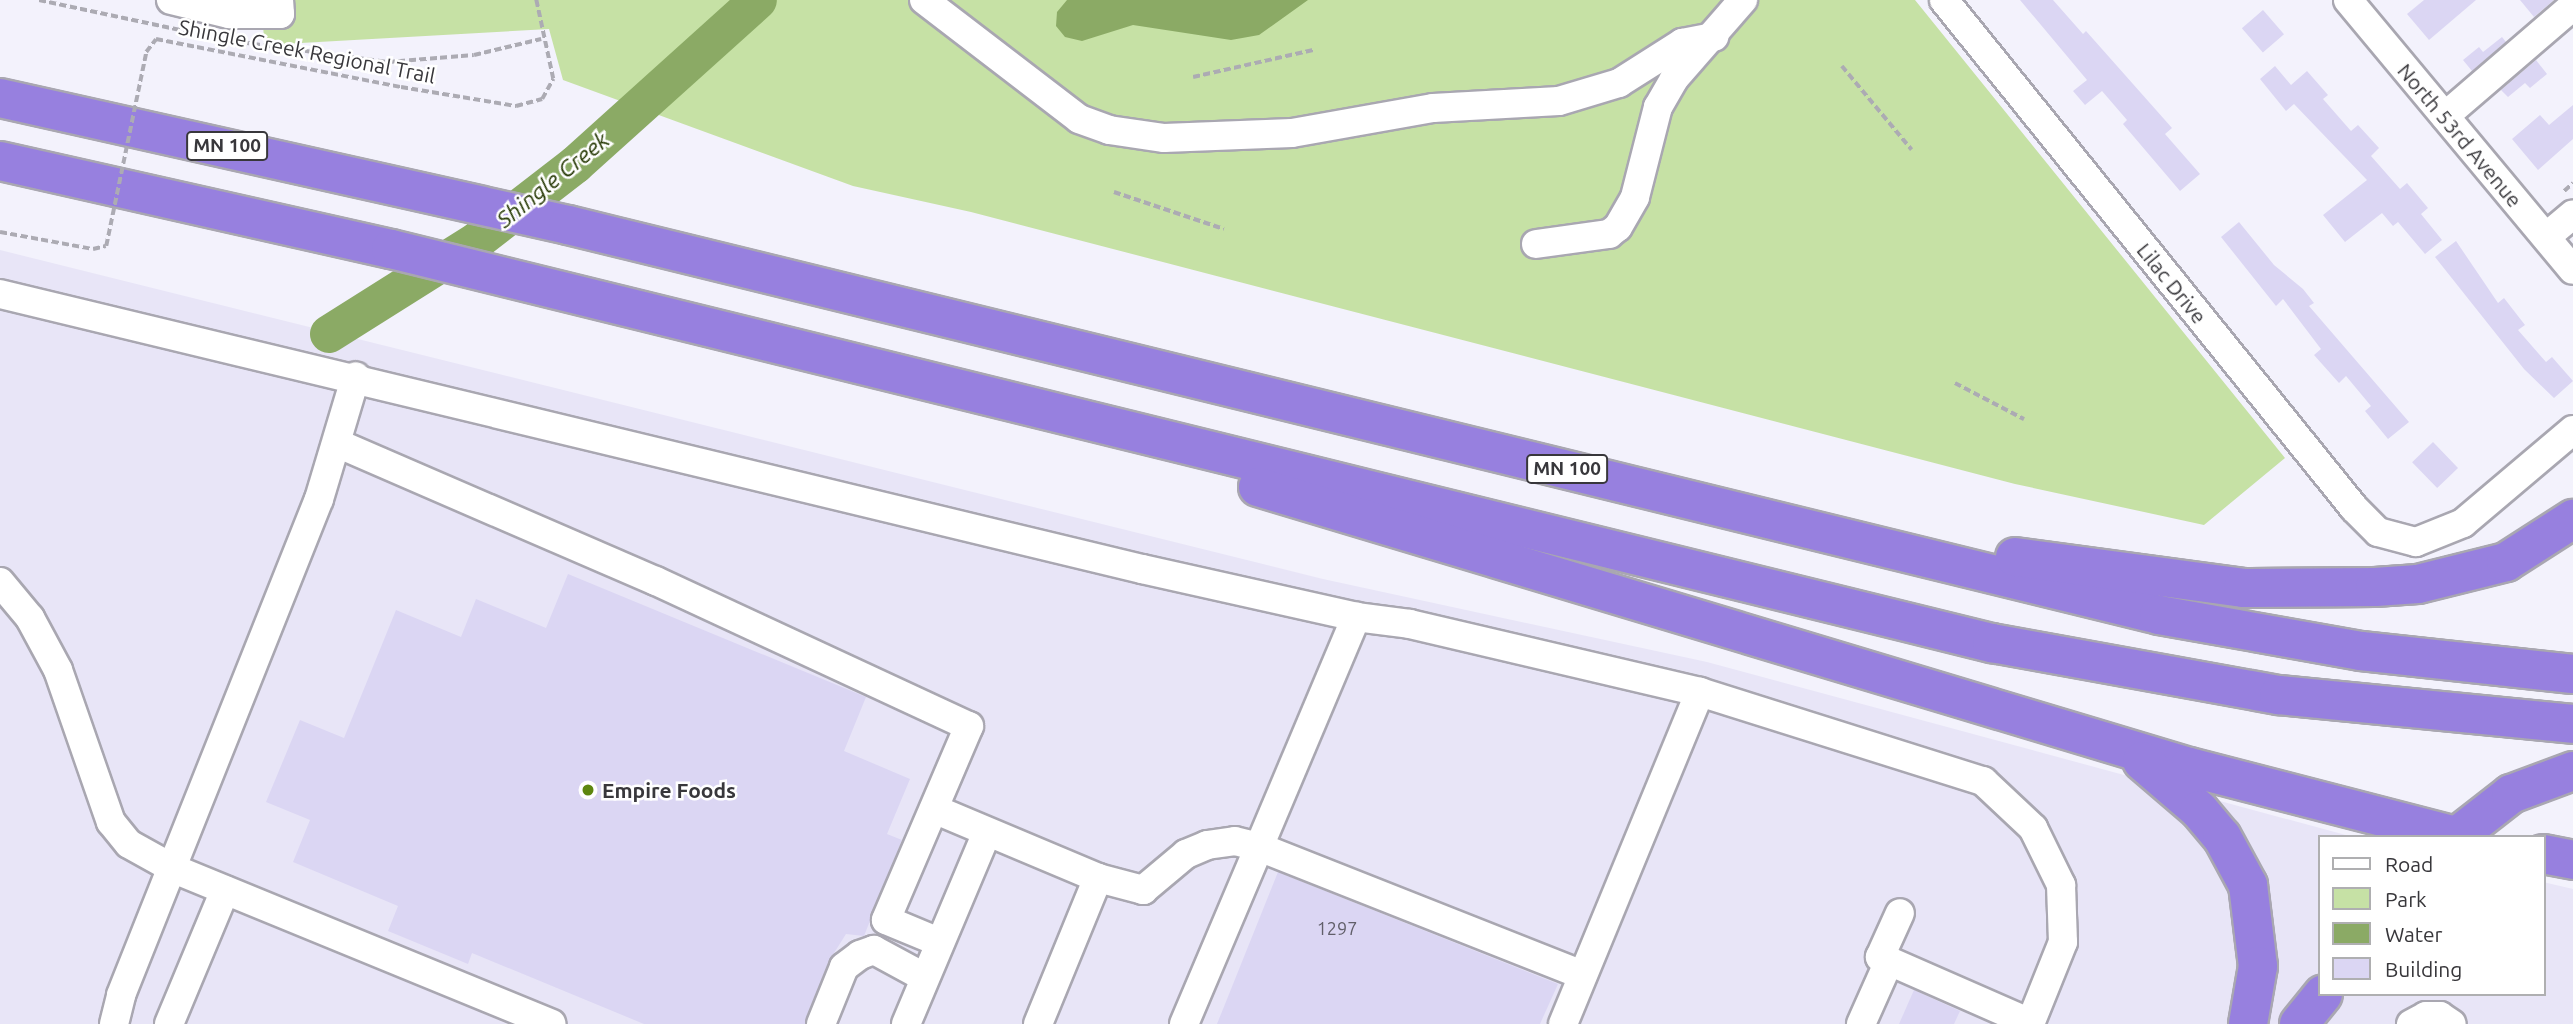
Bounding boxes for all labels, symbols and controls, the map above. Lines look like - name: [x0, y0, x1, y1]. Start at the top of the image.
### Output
- street label: Shingle Creek Regional Trail: [177, 14, 437, 88]
- street label: North 53rd Avenue: [2393, 58, 2527, 212]
- water label: Shingle Creek: [491, 126, 615, 234]
- road number: MN 100: [185, 130, 269, 162]
- street label: Lilac Drive: [2132, 238, 2212, 328]
- road number: MN 100: [1525, 454, 1609, 484]
- place label: Empire Foods: [602, 777, 736, 803]
- marker: Empire Foods: [580, 782, 596, 798]
- legend: [2318, 835, 2545, 996]
- text: Road: [2385, 852, 2433, 876]
- text: Park: [2385, 887, 2427, 911]
- house number: 1297: [1317, 917, 1357, 939]
- text: Water: [2385, 922, 2443, 946]
- text: Building: [2385, 957, 2462, 981]

